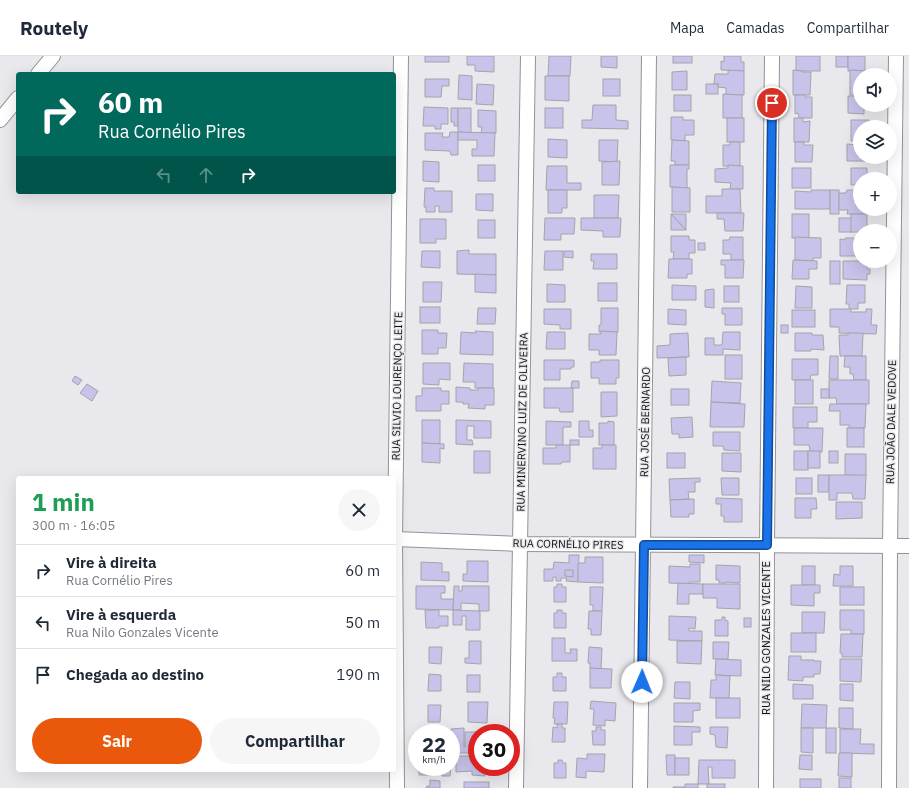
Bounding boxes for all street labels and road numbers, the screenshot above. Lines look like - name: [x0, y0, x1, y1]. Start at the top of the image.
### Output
- street label: RUA SILVIO LOURENÇO LEITE: [389, 312, 405, 460]
- street label: RUA MINERVINO LUIZ DE OLIVEIRA: [513, 332, 531, 512]
- street label: RUA JOÃO DALE VEDOVE: [883, 360, 899, 484]
- street label: RUA JOSÉ BERNARDO: [637, 367, 653, 477]
- street label: RUA CORNÉLIO PIRES: [512, 536, 624, 552]
- street label: RUA NILO GONZALES VICENTE: [759, 561, 773, 715]

